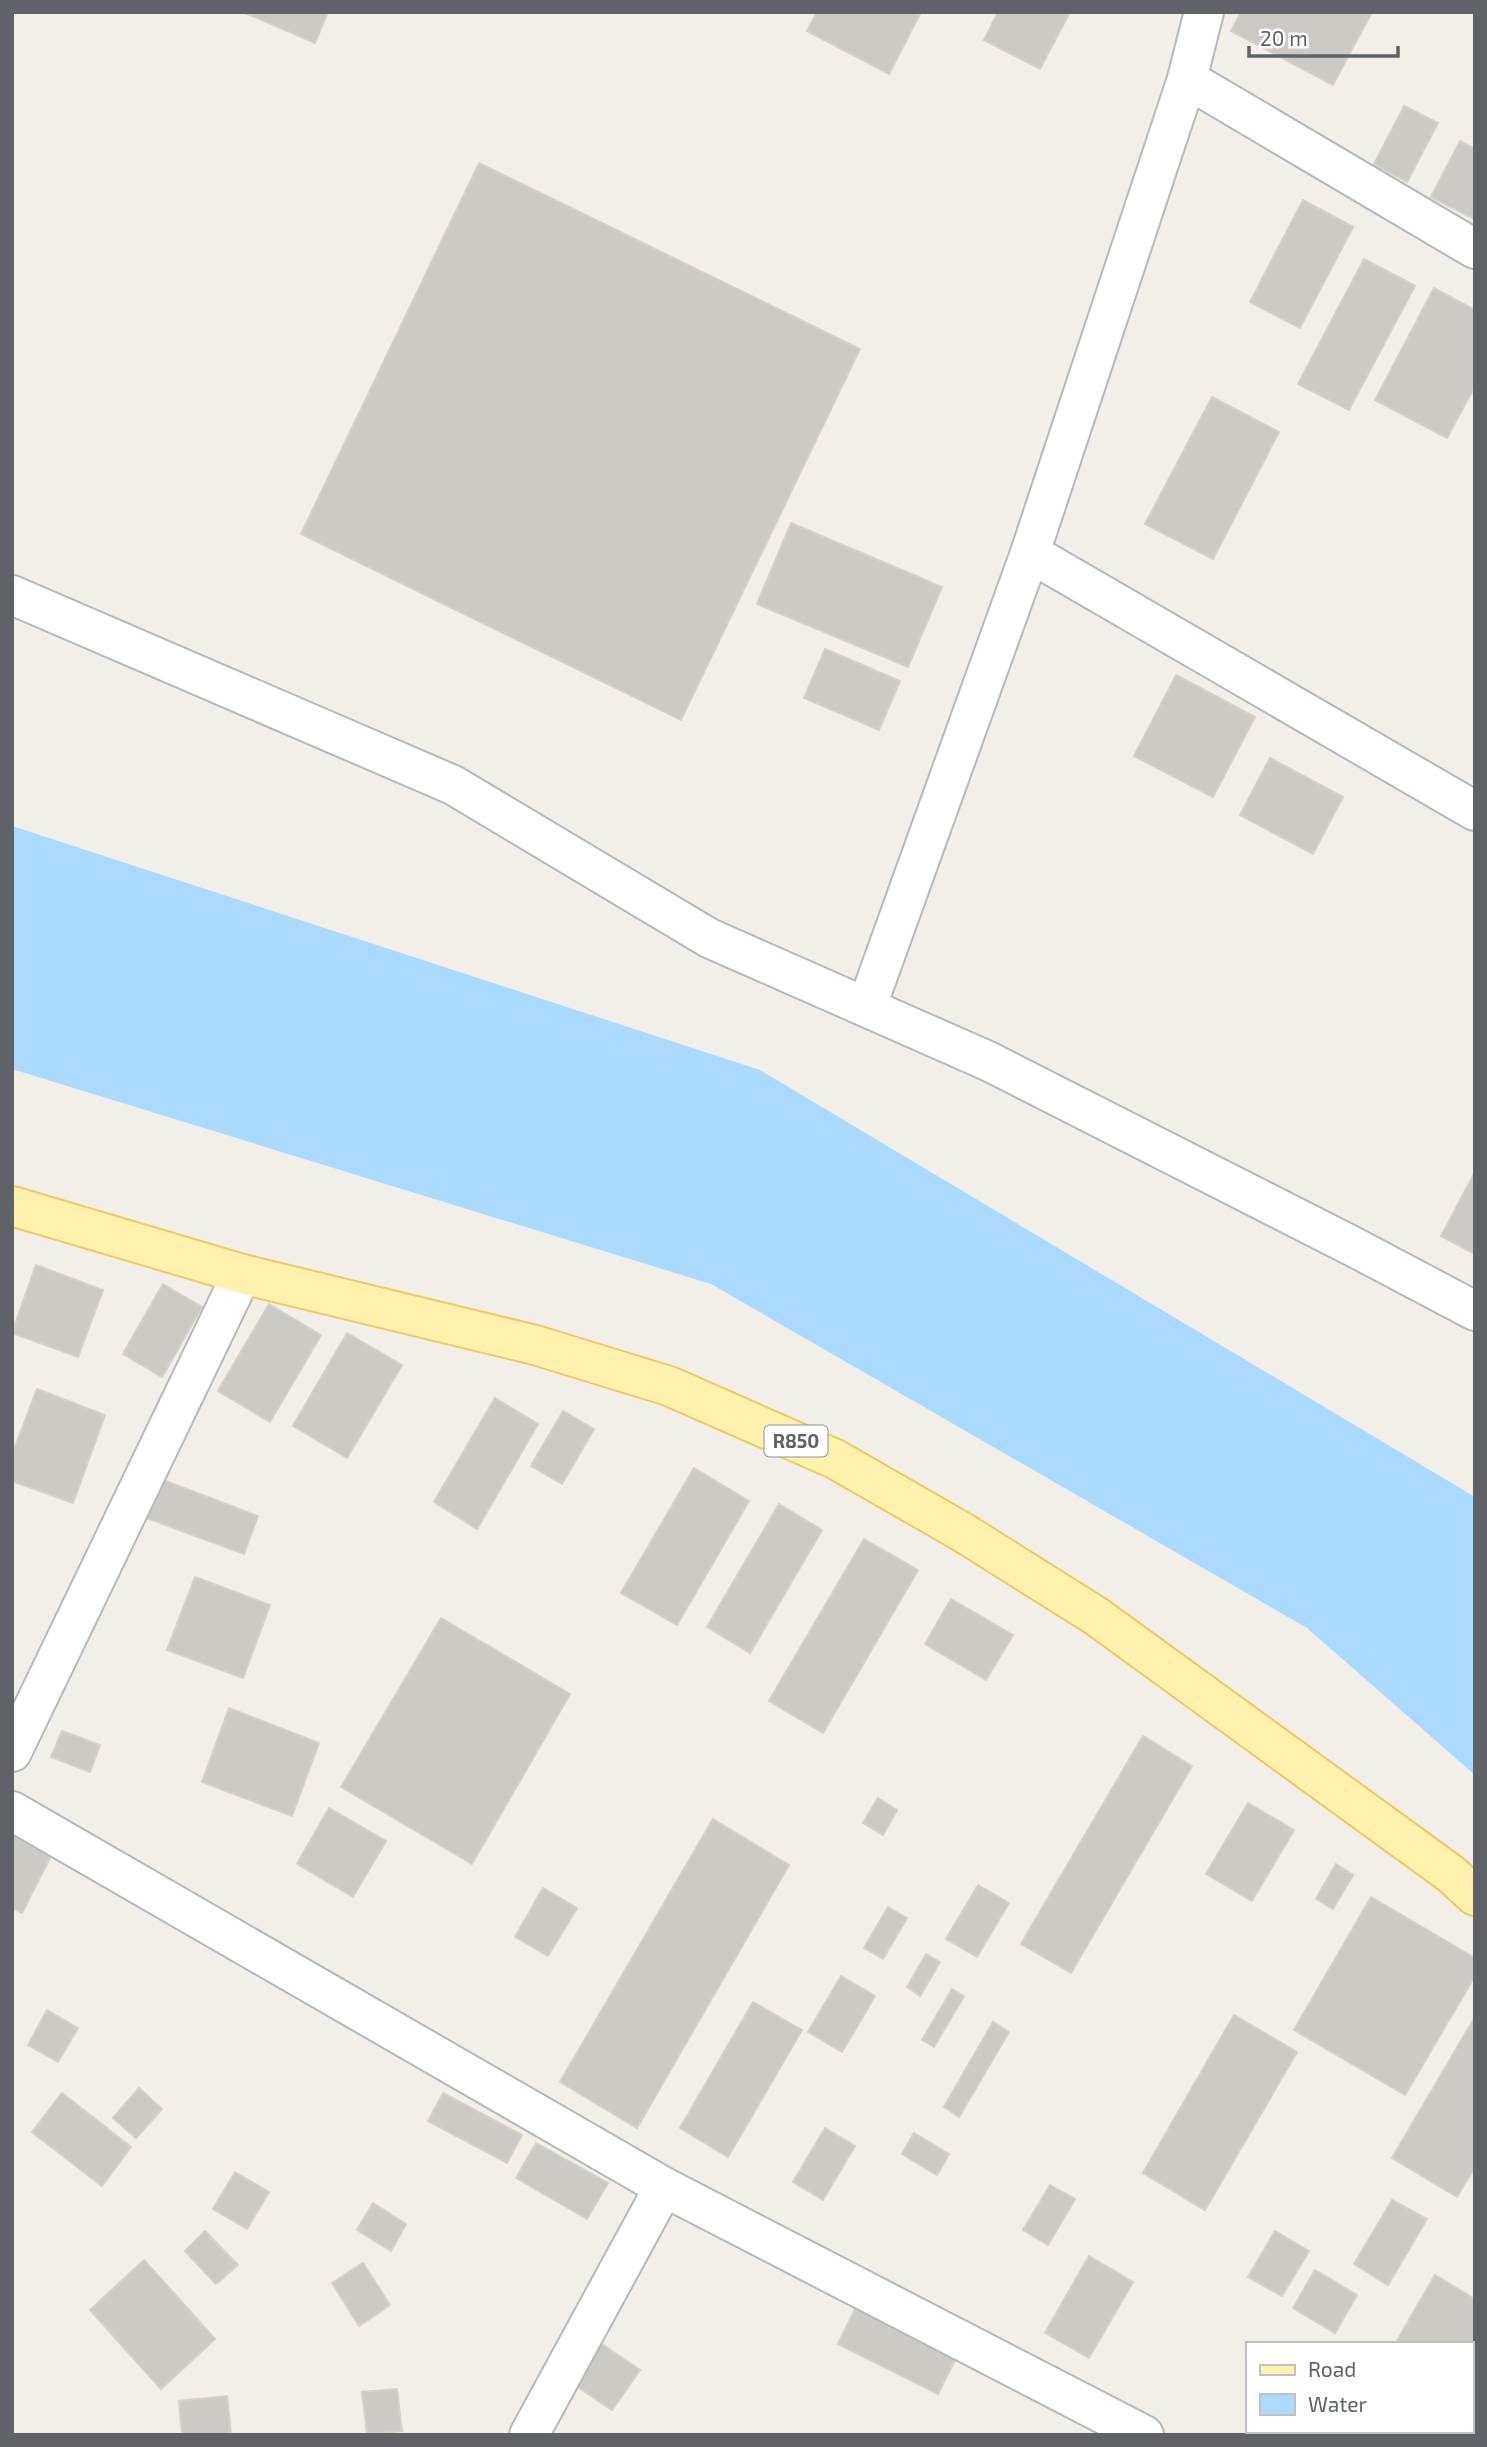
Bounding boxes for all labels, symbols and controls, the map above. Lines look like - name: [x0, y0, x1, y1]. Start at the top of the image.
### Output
- scale bar: [1249, 14, 1398, 58]
- text: 20 m: [1260, 25, 1308, 50]
- road number: R850: [764, 1426, 828, 1456]
- legend: [1246, 2342, 1473, 2433]
- text: Road: [1308, 2356, 1356, 2381]
- text: Water: [1308, 2391, 1367, 2416]

